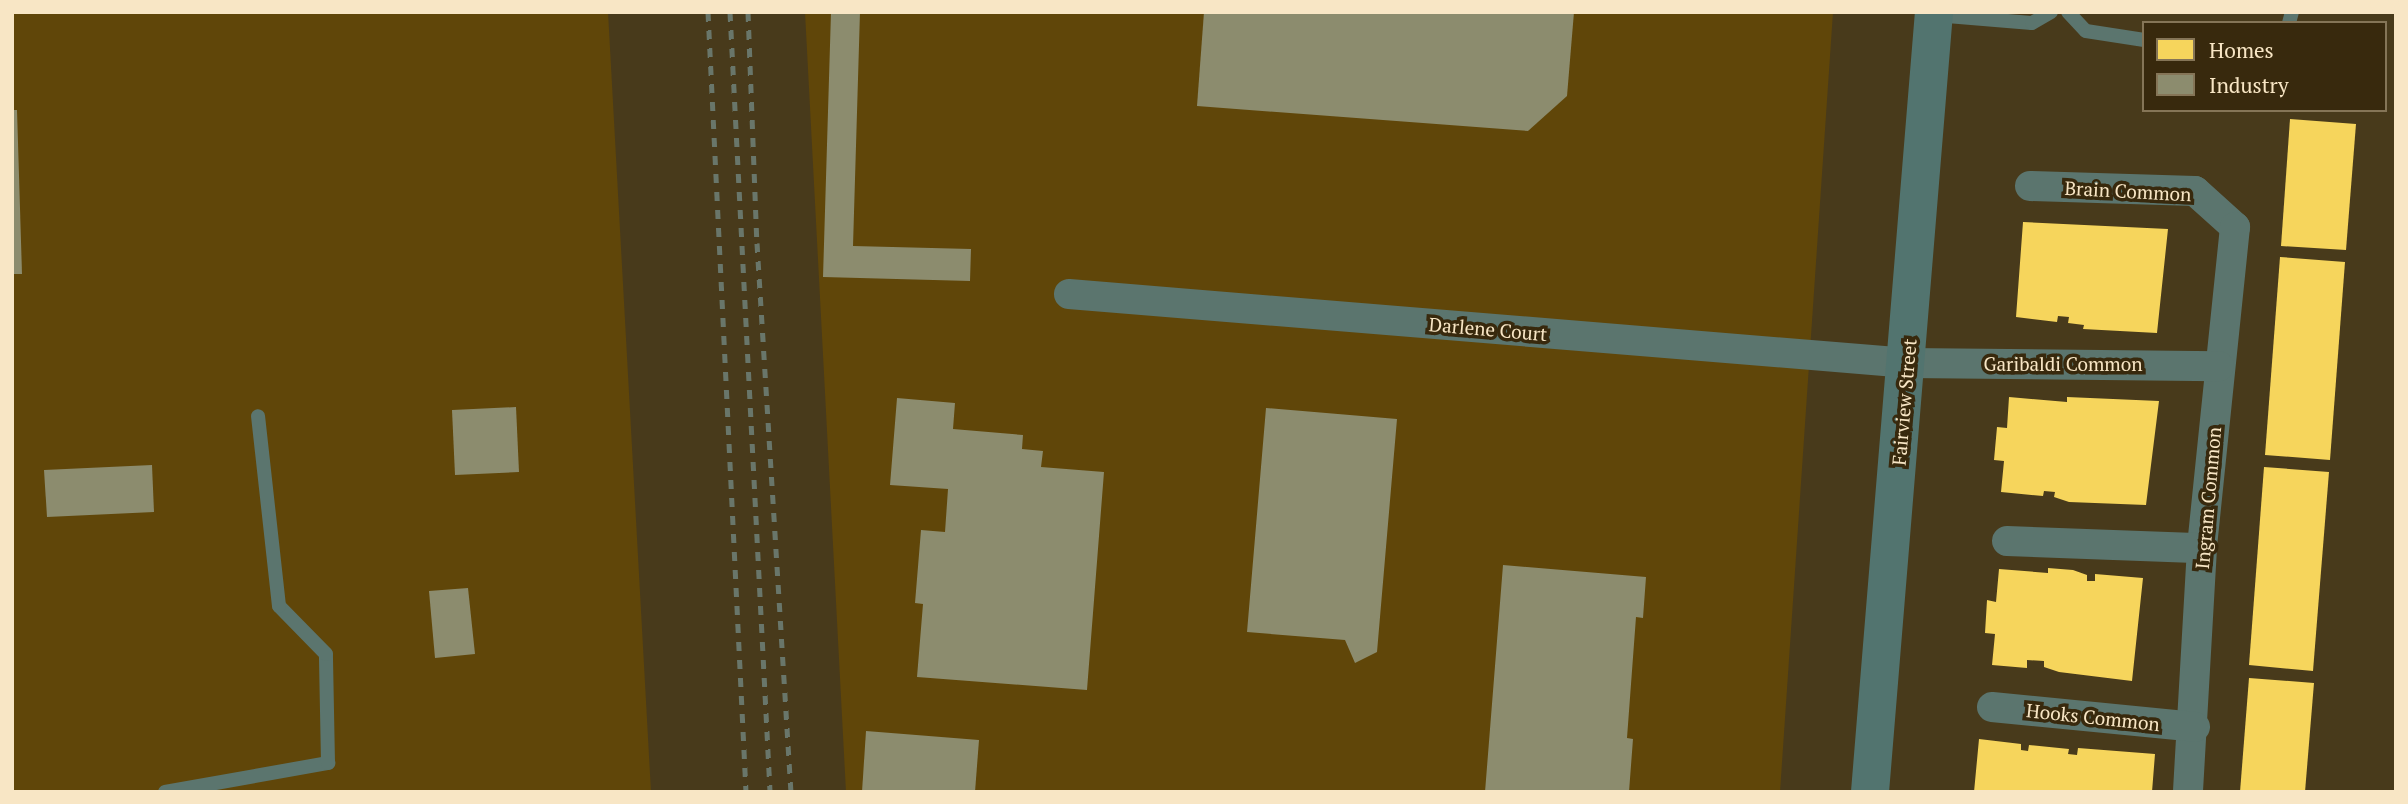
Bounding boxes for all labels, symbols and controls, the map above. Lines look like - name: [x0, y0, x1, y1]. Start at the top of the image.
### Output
- legend: [2142, 21, 2387, 112]
- text: Homes: [2209, 36, 2274, 64]
- text: Industry: [2209, 71, 2289, 99]
- street label: Brain Common: [2064, 176, 2192, 206]
- street label: Darlene Court: [1428, 312, 1548, 346]
- street label: Fairview Street: [1887, 338, 1921, 466]
- street label: Garibaldi Common: [1983, 353, 2143, 375]
- street label: Ingram Common: [2190, 426, 2226, 570]
- street label: Hooks Common: [2025, 699, 2161, 735]

